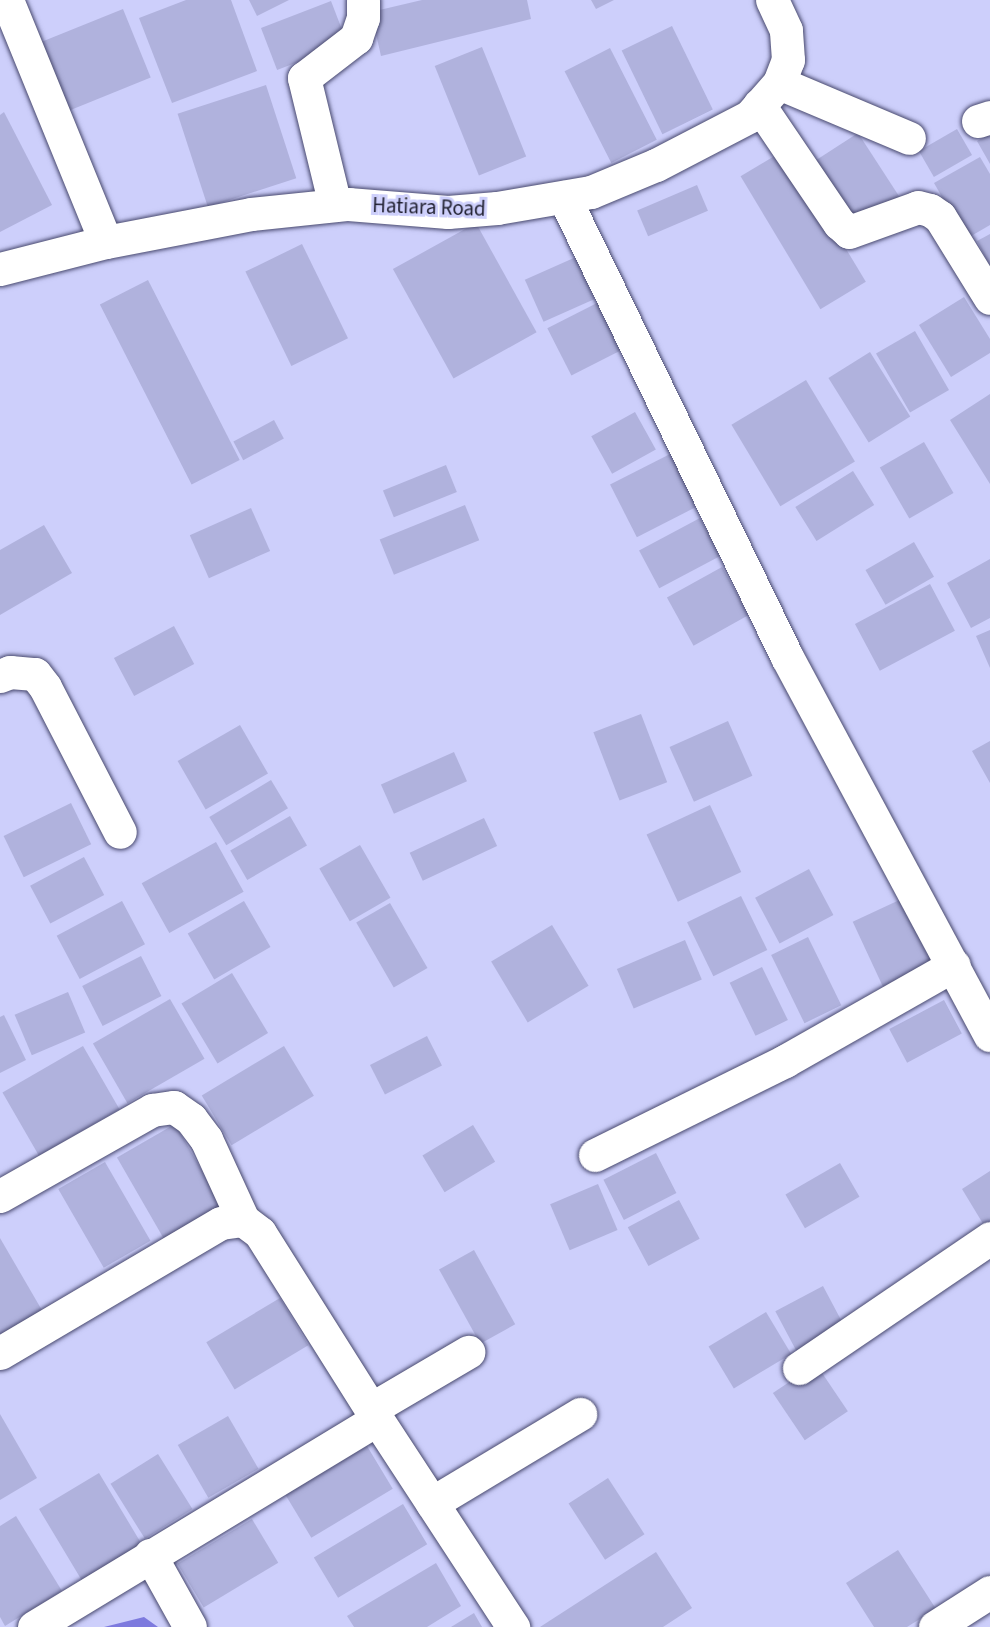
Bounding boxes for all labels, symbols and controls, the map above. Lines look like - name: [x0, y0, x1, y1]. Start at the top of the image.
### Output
- street label: Hatiara Road: [372, 192, 486, 222]

